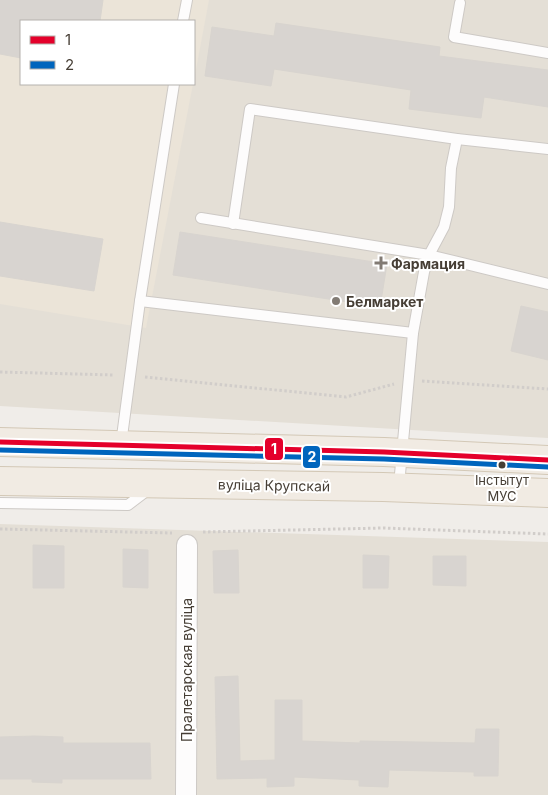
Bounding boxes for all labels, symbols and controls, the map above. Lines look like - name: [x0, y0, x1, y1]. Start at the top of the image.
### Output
- legend: [20, 20, 195, 85]
- text: 1: [65, 30, 71, 49]
- text: 2: [65, 55, 74, 74]
- place label: Фармация: [391, 255, 465, 272]
- marker: Фармация: [375, 257, 387, 269]
- place label: Белмаркет: [346, 293, 424, 310]
- marker: Белмаркет: [330, 295, 342, 307]
- line badge: 1: [264, 437, 284, 461]
- text: 1: [271, 440, 277, 457]
- line badge: 2: [302, 445, 321, 469]
- text: 2: [308, 448, 317, 465]
- marker: Інстытут МУС: [497, 460, 507, 470]
- place label: Інстытут МУС: [475, 472, 529, 504]
- street label: вуліца Крупскай: [218, 476, 330, 494]
- street label: Пралетарская вуліца: [178, 598, 195, 742]

